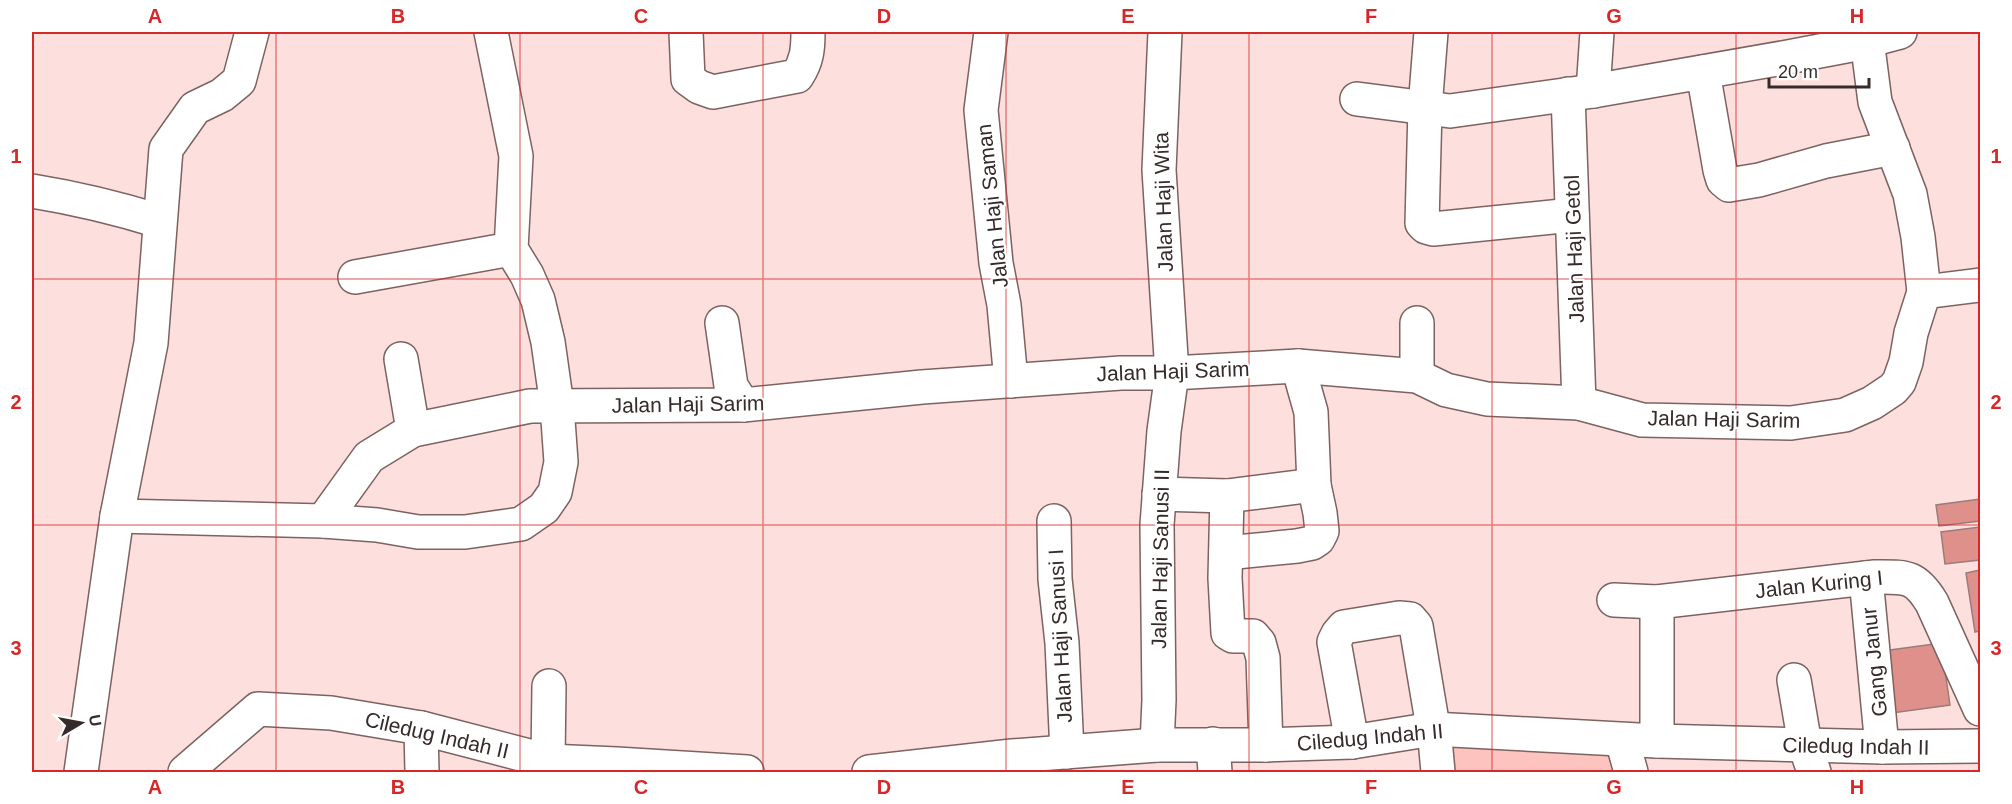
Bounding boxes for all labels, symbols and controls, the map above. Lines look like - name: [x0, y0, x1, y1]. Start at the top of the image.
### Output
- text: A: [148, 5, 162, 27]
- text: B: [391, 5, 405, 27]
- text: C: [634, 5, 648, 27]
- text: D: [877, 5, 891, 27]
- text: E: [1121, 5, 1135, 27]
- text: F: [1365, 5, 1377, 27]
- text: G: [1606, 5, 1622, 27]
- text: H: [1850, 5, 1864, 27]
- scale bar: [1769, 51, 1870, 89]
- text: 20 m: [1778, 62, 1818, 82]
- street label: Jalan Haji Saman: [972, 123, 1012, 289]
- street label: Jalan Haji Wita: [1149, 131, 1177, 272]
- text: 1: [10, 145, 22, 167]
- text: 1: [1990, 145, 2002, 167]
- street label: Jalan Haji Getol: [1560, 175, 1588, 323]
- street label: Jalan Haji Sarim: [1096, 357, 1250, 385]
- text: 2: [10, 391, 22, 413]
- street label: Jalan Haji Sarim: [611, 391, 765, 417]
- text: 2: [1990, 391, 2002, 413]
- street label: Jalan Haji Sarim: [1647, 406, 1801, 432]
- street label: Jalan Haji Sanusi II: [1147, 469, 1173, 649]
- street label: Jalan Haji Sanusi I: [1044, 549, 1076, 723]
- street label: Jalan Kuring I: [1754, 566, 1884, 602]
- street label: Gang Janur: [1857, 606, 1891, 718]
- text: 3: [10, 637, 22, 659]
- text: 3: [1990, 637, 2002, 659]
- north arrow: [51, 693, 111, 753]
- street label: Ciledug Indah II: [363, 707, 511, 763]
- text: U: [86, 713, 105, 728]
- street label: Ciledug Indah II: [1296, 719, 1444, 755]
- street label: Ciledug Indah II: [1782, 733, 1930, 759]
- text: A: [148, 776, 162, 798]
- text: B: [391, 776, 405, 798]
- text: C: [634, 776, 648, 798]
- text: D: [877, 776, 891, 798]
- text: E: [1121, 776, 1135, 798]
- text: F: [1365, 776, 1377, 798]
- text: G: [1606, 776, 1622, 798]
- text: H: [1850, 776, 1864, 798]

